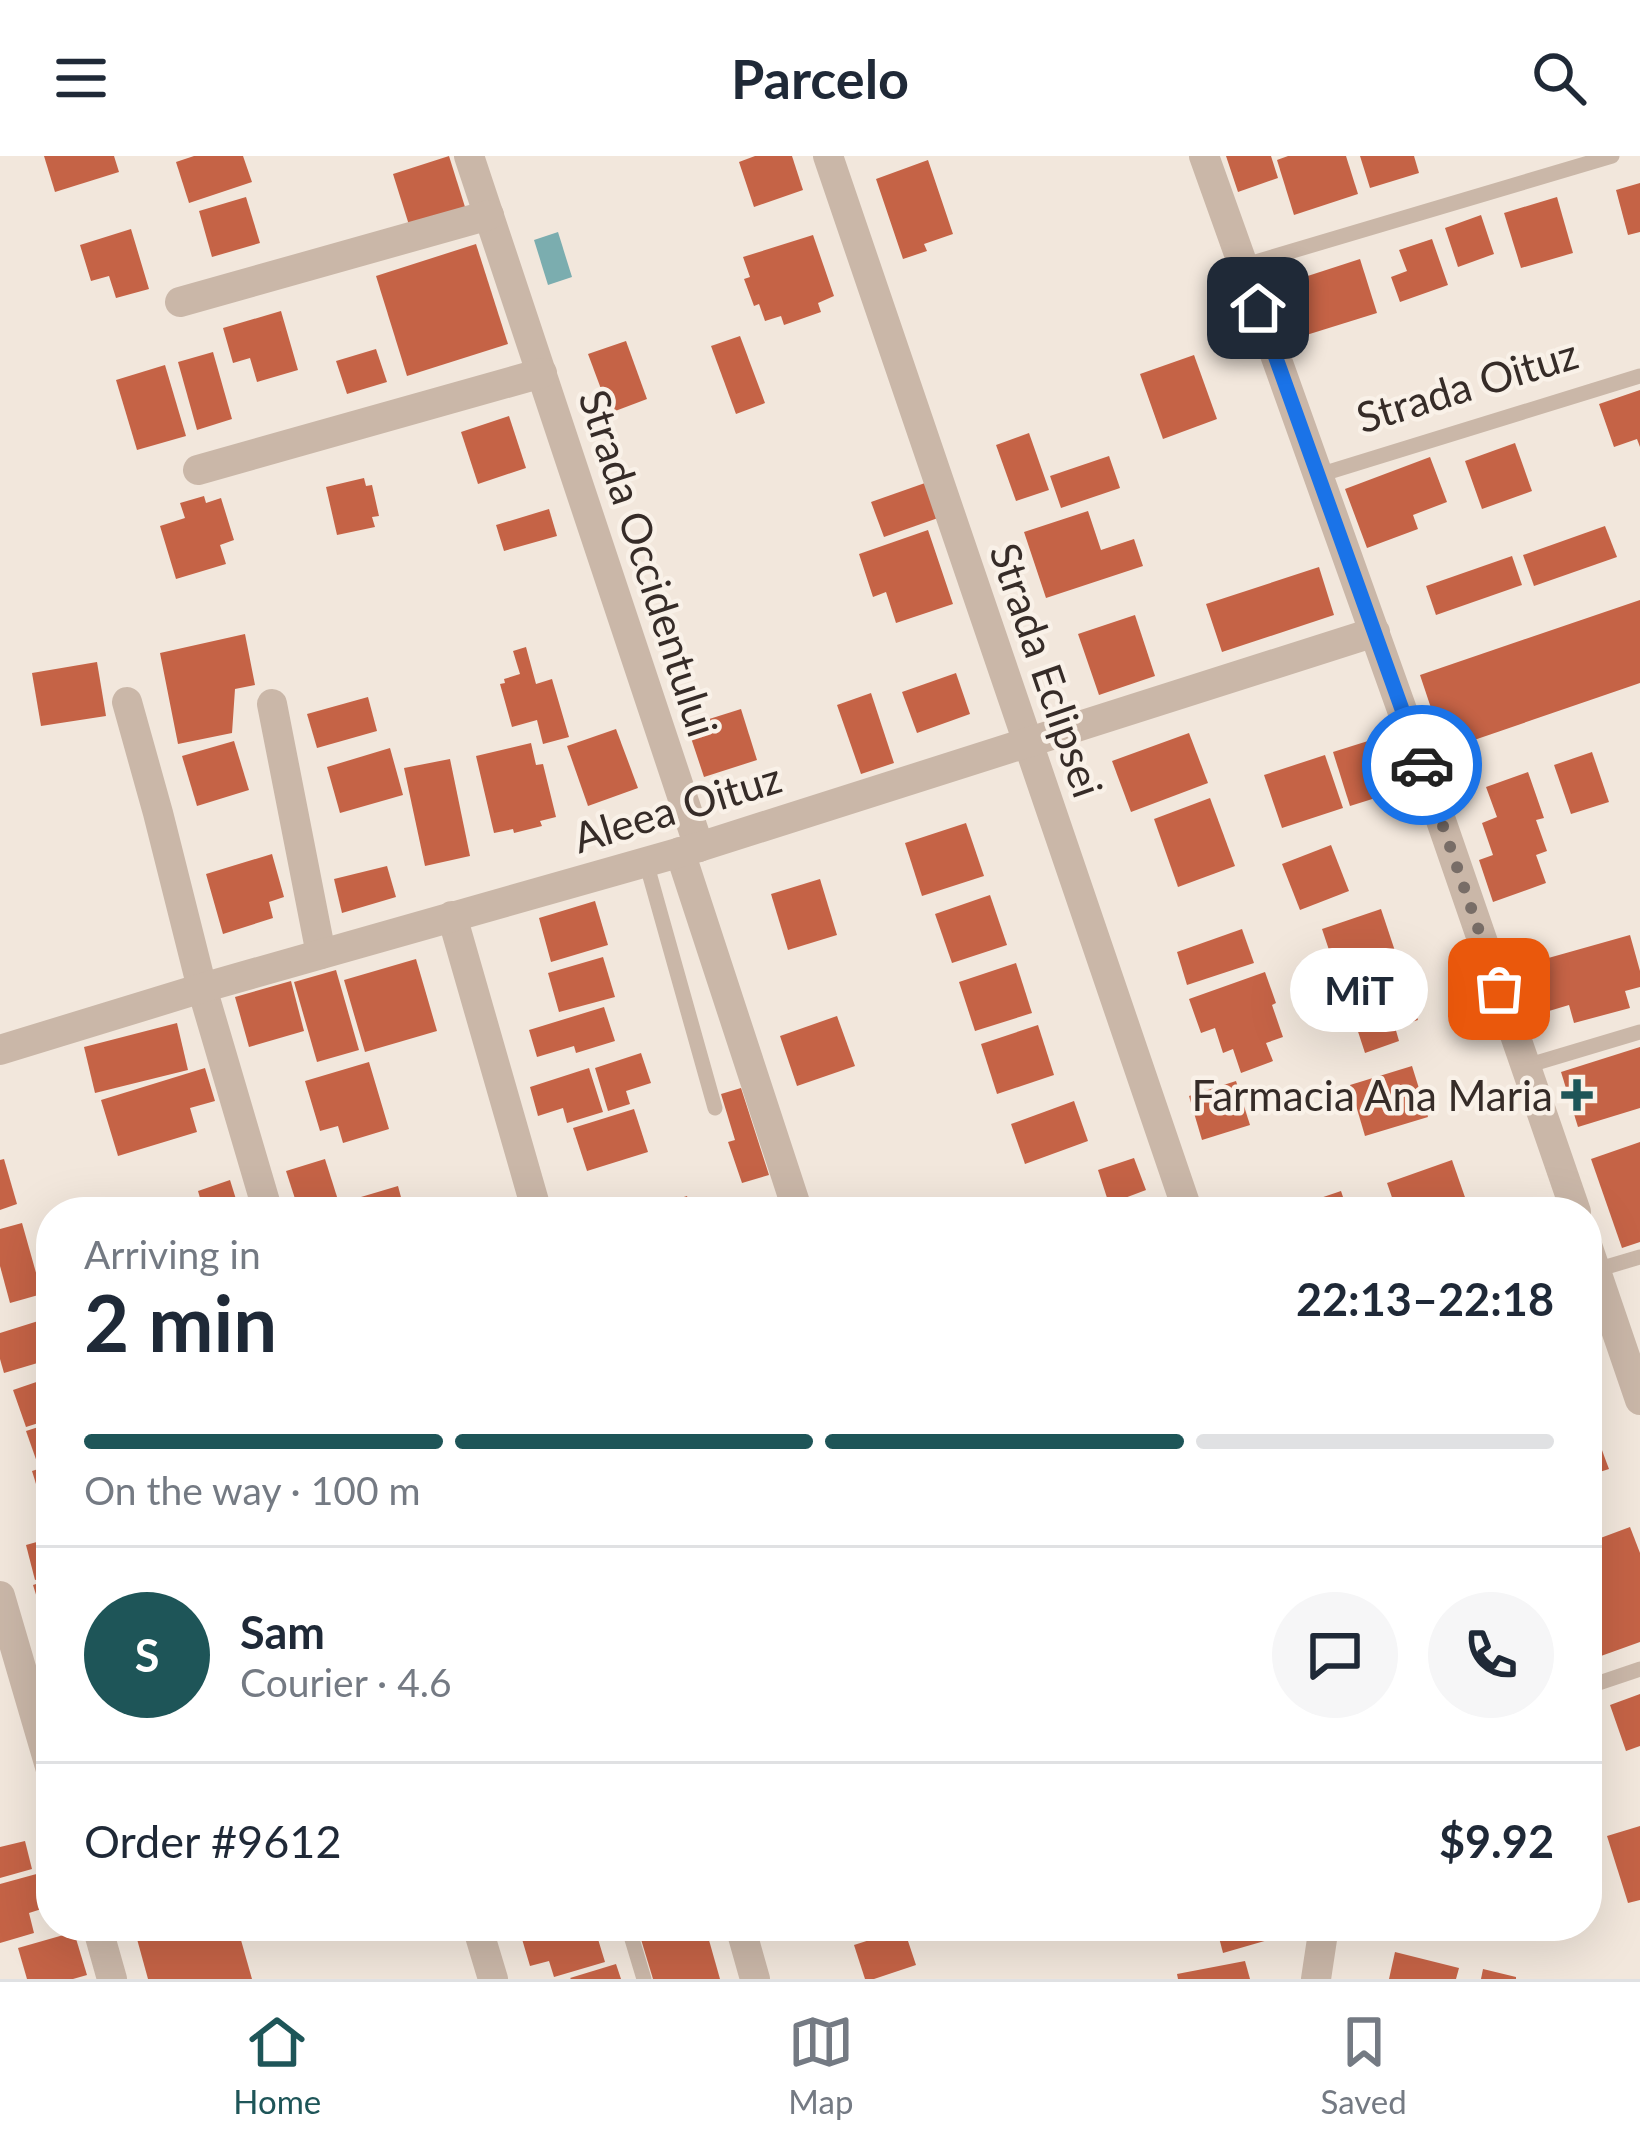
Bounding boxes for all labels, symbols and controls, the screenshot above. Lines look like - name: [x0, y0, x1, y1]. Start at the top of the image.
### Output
- icon: menu: [48, 45, 114, 111]
- icon: search: [1526, 45, 1592, 111]
- text: Parcelo: [731, 46, 909, 111]
- pin: [1207, 257, 1309, 359]
- icon: home: [1225, 275, 1291, 341]
- street label: Strada Oituz: [1350, 328, 1584, 442]
- street label: Strada Occidentului: [569, 383, 729, 743]
- street label: Strada Eclipsei: [980, 537, 1114, 803]
- courier: [1362, 705, 1482, 825]
- icon: car: [1389, 732, 1455, 798]
- street label: Aleea Oituz: [567, 752, 787, 862]
- pin: [1448, 938, 1550, 1040]
- callout: MiT: [1289, 947, 1427, 1031]
- icon: bag: [1466, 956, 1532, 1022]
- text: MiT: [1324, 967, 1394, 1013]
- place label: Farmacia Ana Maria: [1191, 1070, 1553, 1120]
- marker: Farmacia Ana Maria: [1564, 1082, 1590, 1108]
- text: Arriving in: [84, 1231, 261, 1277]
- text: 22:13–22:18: [1296, 1272, 1554, 1326]
- text: 2 min: [84, 1275, 277, 1369]
- text: On the way · 100 m: [84, 1467, 421, 1513]
- button: chat: [1272, 1592, 1398, 1718]
- button: phone: [1428, 1592, 1554, 1718]
- text: Sam: [240, 1605, 325, 1659]
- text: S: [135, 1628, 159, 1682]
- text: Courier · 4.6: [240, 1659, 452, 1705]
- text: Order #9612: [84, 1814, 342, 1868]
- text: $9.92: [1439, 1814, 1554, 1868]
- tab: Home: [233, 2009, 321, 2121]
- tab: Map: [788, 2009, 854, 2121]
- tab: Saved: [1320, 2009, 1407, 2121]

